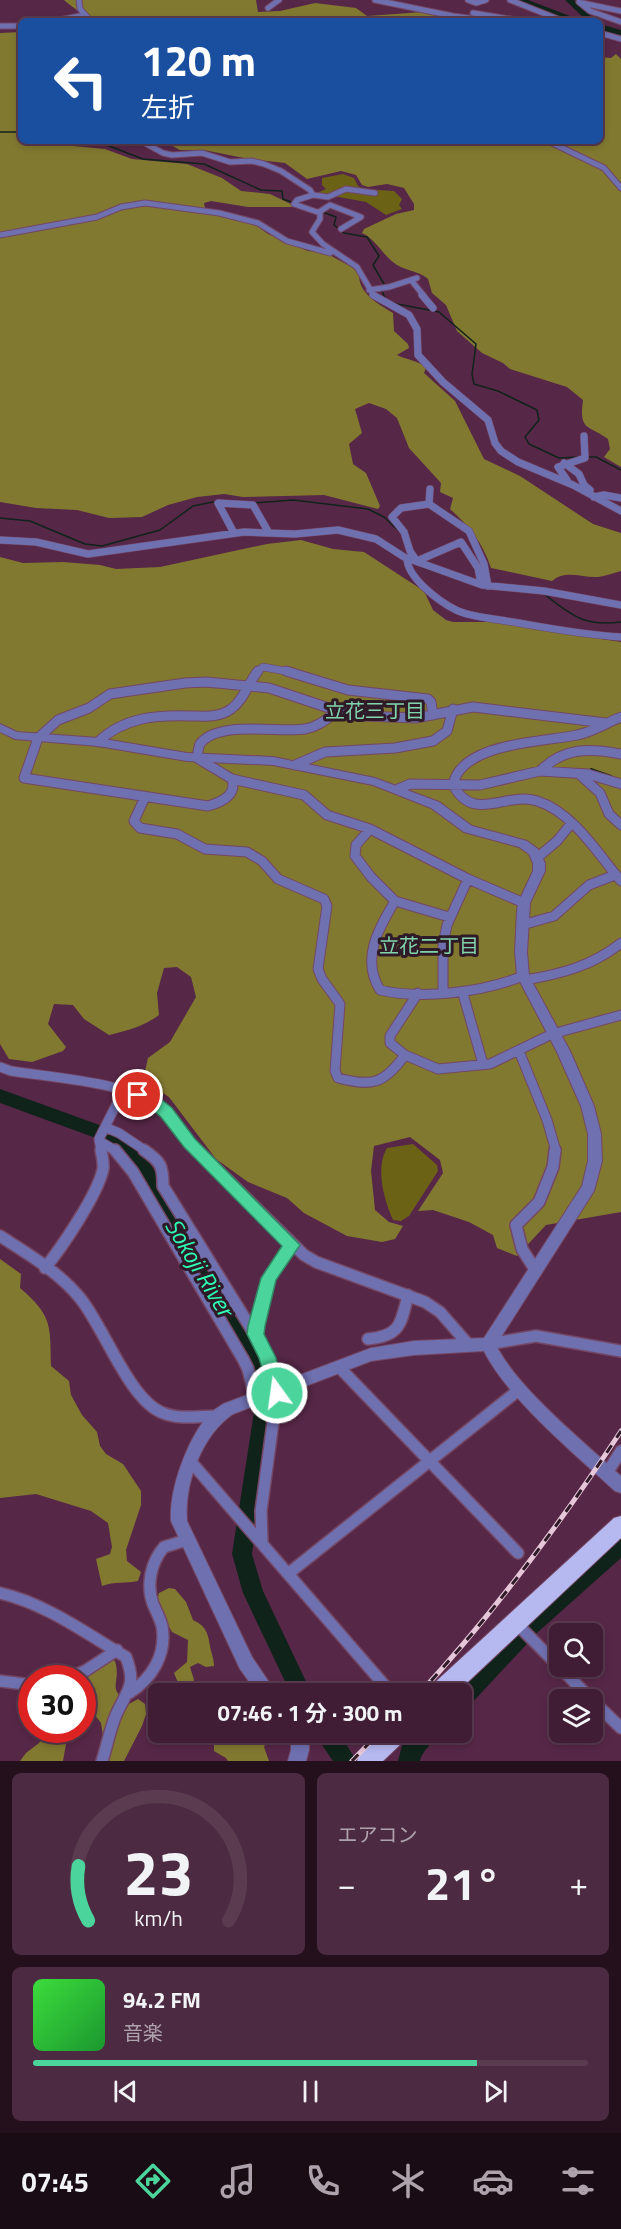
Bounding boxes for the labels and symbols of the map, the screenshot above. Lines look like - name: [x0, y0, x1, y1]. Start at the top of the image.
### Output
- district label: 立花三丁目: [325, 695, 425, 726]
- district label: 立花二丁目: [379, 930, 479, 961]
- pin: [112, 1069, 163, 1120]
- water label: Sokoji River: [157, 1211, 245, 1326]
- position arrow: [245, 1361, 309, 1425]
- speed limit sign: 30: [18, 1665, 96, 1743]

